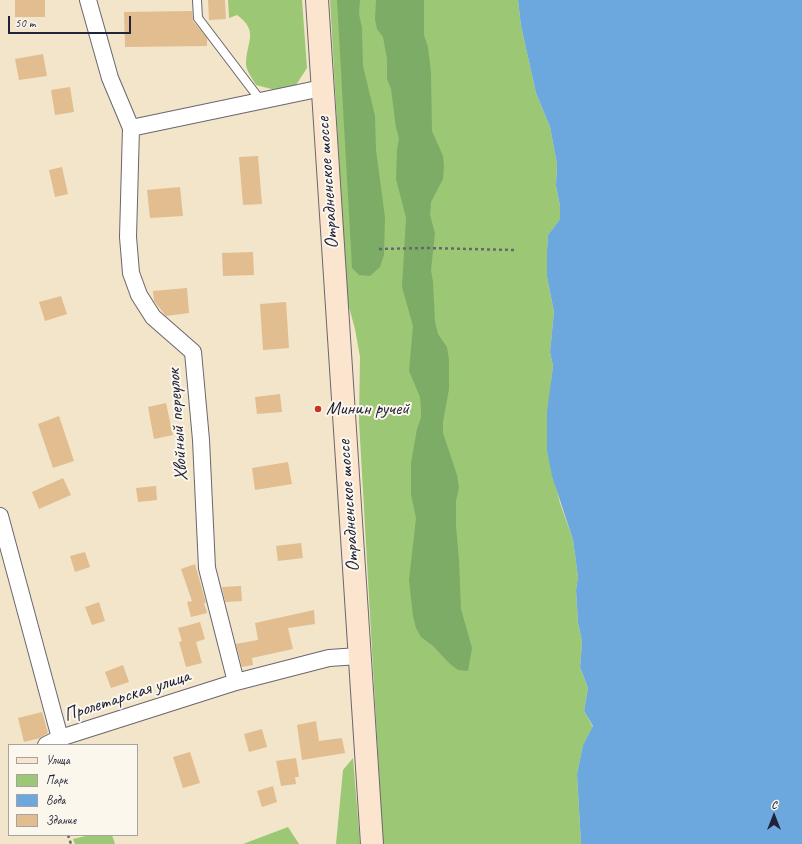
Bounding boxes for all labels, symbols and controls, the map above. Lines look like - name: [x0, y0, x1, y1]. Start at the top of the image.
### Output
- scale bar: [10, 8, 133, 34]
- text: 50 m: [15, 15, 35, 31]
- street label: Отрадненское шоссе: [312, 116, 344, 250]
- street label: Хвойный переулок: [163, 368, 193, 482]
- place label: Минин ручей: [326, 398, 409, 420]
- marker: Минин ручей: [313, 404, 323, 414]
- street label: Отрадненское шоссе: [333, 439, 365, 573]
- street label: Пролетарская улица: [61, 665, 193, 727]
- legend: [8, 744, 138, 836]
- text: Улица: [46, 752, 70, 768]
- text: Парк: [46, 772, 67, 788]
- text: Вода: [46, 792, 65, 808]
- north arrow: [754, 796, 794, 836]
- text: С: [771, 797, 777, 811]
- text: Здание: [46, 812, 76, 828]

